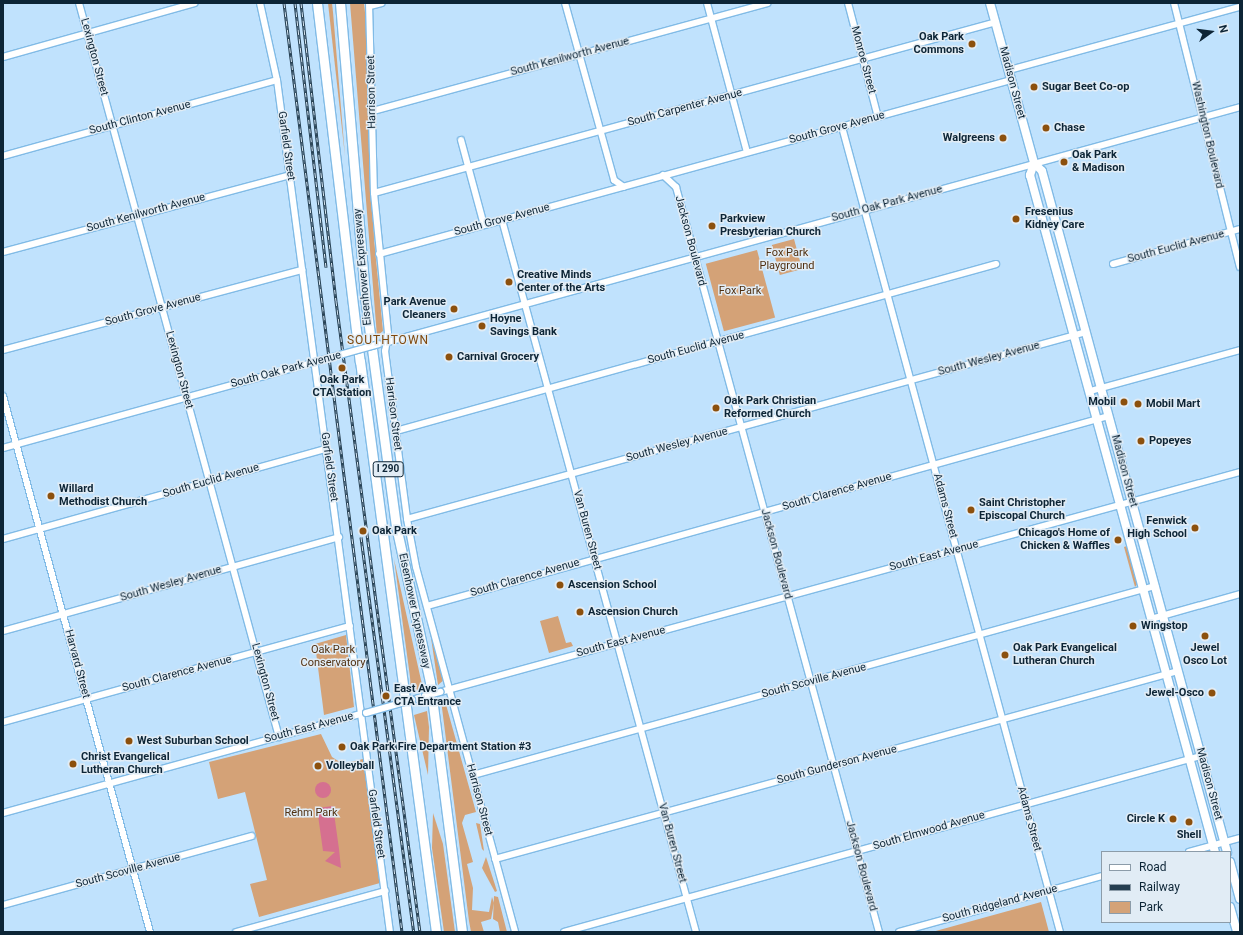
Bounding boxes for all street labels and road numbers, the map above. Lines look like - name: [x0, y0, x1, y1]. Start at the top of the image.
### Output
- street label: Lexington Street: [77, 17, 111, 97]
- street label: Monroe Street: [848, 25, 878, 95]
- street label: South Kenilworth Avenue: [509, 35, 631, 79]
- street label: Madison Street: [996, 45, 1028, 121]
- street label: Harrison Street: [365, 55, 379, 129]
- street label: Washington Boulevard: [1188, 80, 1226, 190]
- street label: South Carpenter Avenue: [626, 86, 744, 130]
- street label: South Clinton Avenue: [88, 98, 192, 138]
- street label: South Grove Avenue: [788, 109, 886, 147]
- street label: Garfield Street: [275, 111, 297, 181]
- street label: South Oak Park Avenue: [830, 183, 944, 225]
- street label: South Kenilworth Avenue: [85, 191, 207, 235]
- street label: Jackson Boulevard: [672, 194, 708, 288]
- street label: South Grove Avenue: [453, 201, 551, 239]
- street label: Eisenhower Expressway: [351, 208, 375, 326]
- street label: South Euclid Avenue: [1126, 228, 1226, 266]
- street label: South Grove Avenue: [104, 291, 202, 329]
- street label: South Euclid Avenue: [646, 329, 746, 367]
- street label: Lexington Street: [162, 330, 196, 410]
- street label: South Wesley Avenue: [937, 339, 1041, 379]
- street label: South Oak Park Avenue: [229, 349, 343, 391]
- street label: Harrison Street: [382, 377, 404, 451]
- street label: South Wesley Avenue: [625, 425, 729, 465]
- street label: Garfield Street: [318, 432, 340, 502]
- street label: Madison Street: [1108, 433, 1140, 509]
- street label: South Euclid Avenue: [161, 461, 261, 501]
- road number: I 290: [372, 461, 404, 477]
- street label: South Clarence Avenue: [781, 470, 893, 514]
- street label: Adams Street: [930, 472, 960, 540]
- street label: Van Buren Street: [570, 489, 604, 571]
- street label: Jackson Boulevard: [758, 507, 794, 601]
- street label: South East Avenue: [888, 538, 980, 574]
- street label: Eisenhower Expressway: [395, 552, 433, 670]
- street label: South Clarence Avenue: [469, 556, 581, 600]
- street label: South Wesley Avenue: [119, 563, 223, 605]
- street label: South East Avenue: [575, 624, 667, 660]
- street label: Harvard Street: [62, 628, 92, 700]
- street label: Lexington Street: [248, 642, 282, 722]
- street label: South Clarence Avenue: [121, 653, 233, 695]
- street label: South Scoville Avenue: [760, 661, 868, 701]
- street label: South East Avenue: [263, 710, 355, 746]
- street label: South Gunderson Avenue: [776, 743, 898, 787]
- street label: Madison Street: [1193, 746, 1225, 822]
- street label: Harrison Street: [463, 763, 495, 837]
- street label: Adams Street: [1014, 785, 1044, 853]
- street label: Garfield Street: [365, 789, 387, 859]
- street label: Van Buren Street: [655, 802, 689, 884]
- street label: South Elmwood Avenue: [872, 809, 986, 853]
- street label: Jackson Boulevard: [843, 819, 879, 913]
- street label: South Scoville Avenue: [74, 851, 182, 891]
- street label: South Ridgeland Avenue: [941, 882, 1059, 926]

